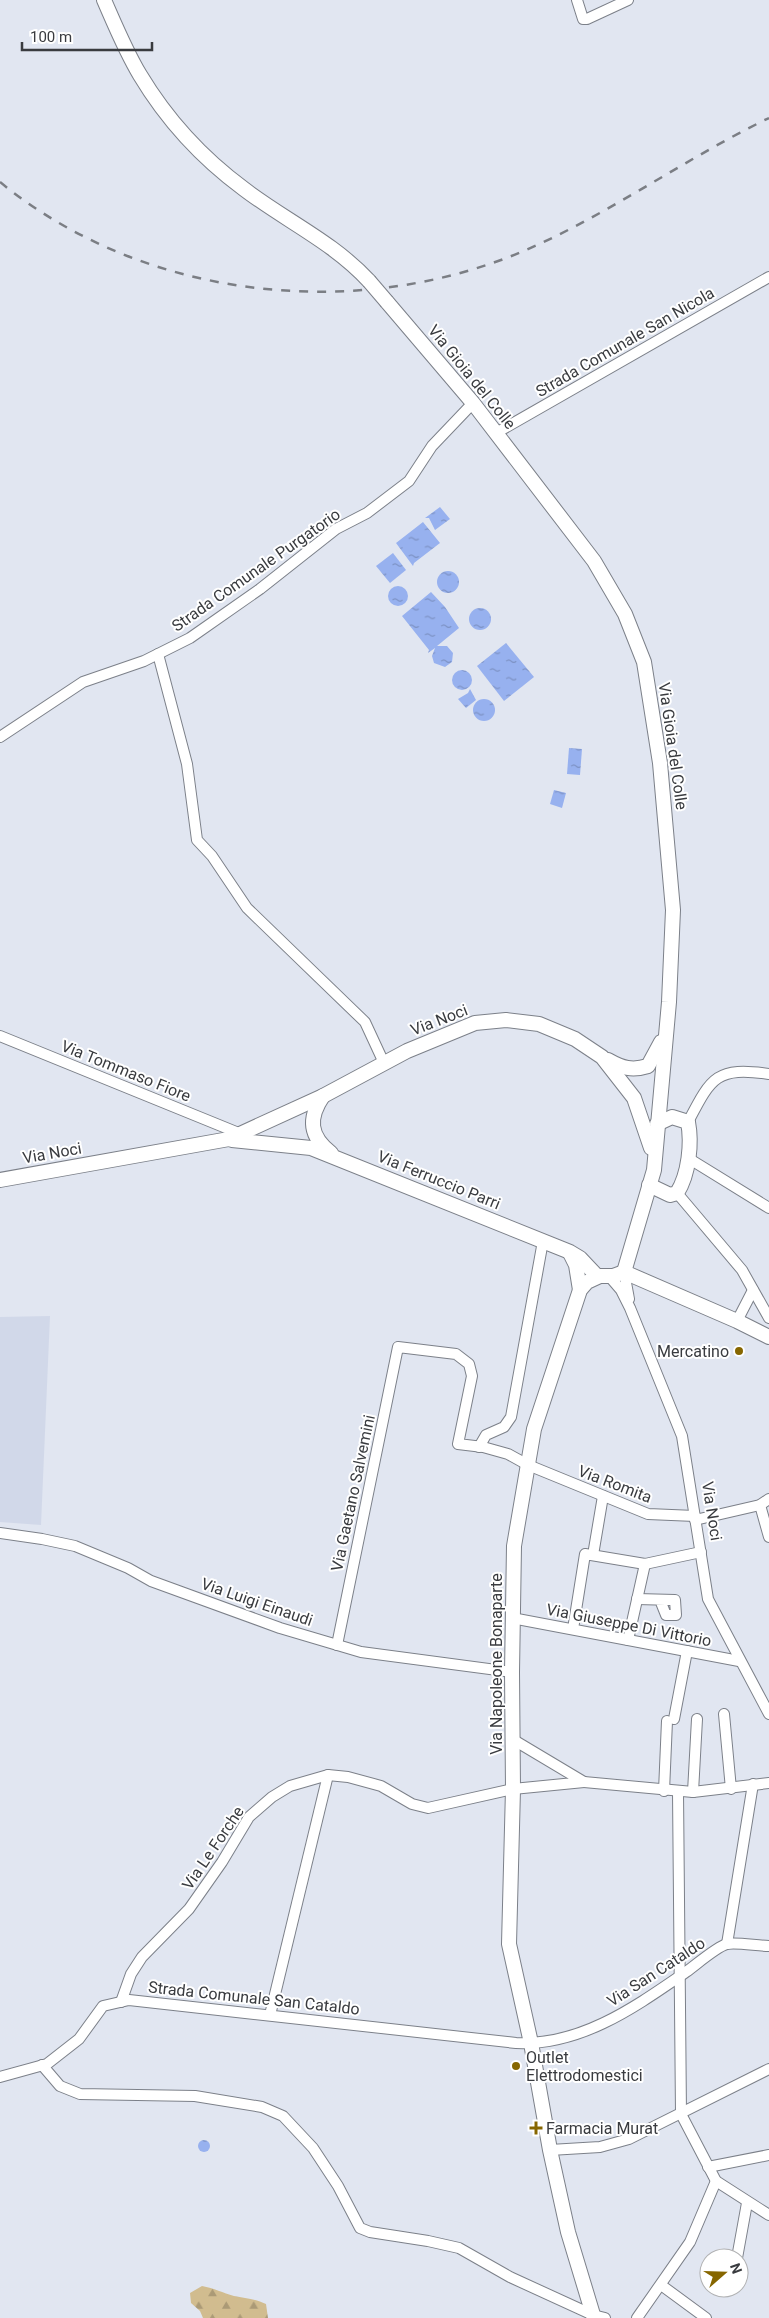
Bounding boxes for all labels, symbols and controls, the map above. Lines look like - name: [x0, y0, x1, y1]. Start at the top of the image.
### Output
- scale bar: [22, 20, 152, 52]
- text: 100 m: [30, 28, 72, 46]
- street label: Strada Comunale San Nicola: [532, 283, 718, 401]
- street label: Via Gioia del Colle: [424, 321, 520, 433]
- street label: Strada Comunale Purgatorio: [168, 505, 344, 635]
- street label: Via Gioia del Colle: [655, 681, 691, 811]
- street label: Via Noci: [408, 1000, 470, 1040]
- street label: Via Tommaso Fiore: [58, 1036, 194, 1106]
- street label: Via Noci: [21, 1138, 83, 1168]
- street label: Via Ferruccio Parri: [375, 1147, 503, 1213]
- place label: Mercatino: [657, 1342, 729, 1361]
- marker: Mercatino: [733, 1345, 745, 1357]
- street label: Via Gaetano Salvemini: [327, 1413, 379, 1573]
- street label: Via Romita: [575, 1461, 655, 1507]
- street label: Via Noci: [698, 1480, 726, 1542]
- street label: Via Napoleone Bonaparte: [487, 1573, 506, 1755]
- street label: Via Luigi Einaudi: [199, 1574, 315, 1630]
- street label: Via Giuseppe Di Vittorio: [545, 1600, 713, 1650]
- street label: Via Le Forche: [178, 1803, 248, 1893]
- street label: Via San Cataldo: [604, 1933, 708, 2011]
- street label: Strada Comunale San Cataldo: [147, 1977, 361, 2019]
- place label: Outlet Elettrodomestici: [526, 2048, 643, 2085]
- marker: Outlet Elettrodomestici: [510, 2060, 522, 2072]
- place label: Farmacia Murat: [546, 2119, 658, 2138]
- marker: Farmacia Murat: [530, 2122, 542, 2134]
- north arrow: [699, 2248, 749, 2298]
- text: N: [727, 2261, 745, 2276]

